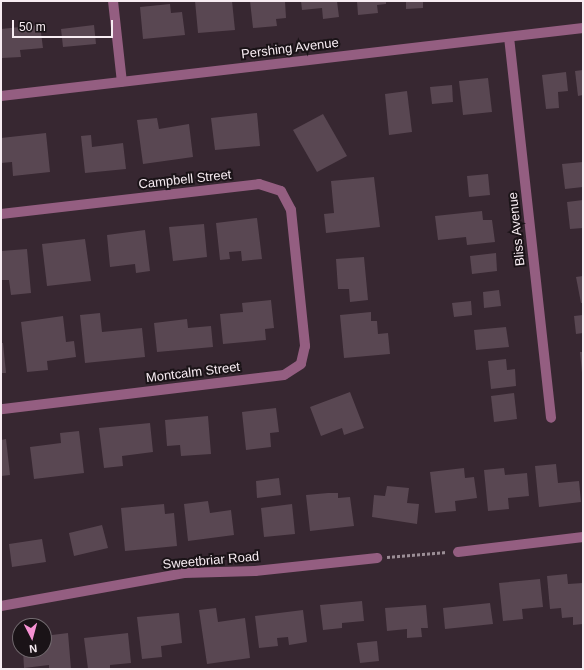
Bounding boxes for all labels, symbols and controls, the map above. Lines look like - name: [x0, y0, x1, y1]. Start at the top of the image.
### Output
- scale bar: [14, 12, 115, 38]
- text: 50 m: [19, 20, 46, 34]
- street label: Pershing Avenue: [240, 35, 340, 63]
- street label: Campbell Street: [138, 167, 232, 193]
- street label: Bliss Avenue: [505, 191, 529, 267]
- street label: Montcalm Street: [145, 359, 241, 387]
- street label: Sweetbriar Road: [162, 549, 260, 573]
- north arrow: [12, 618, 52, 658]
- text: N: [29, 643, 38, 655]

